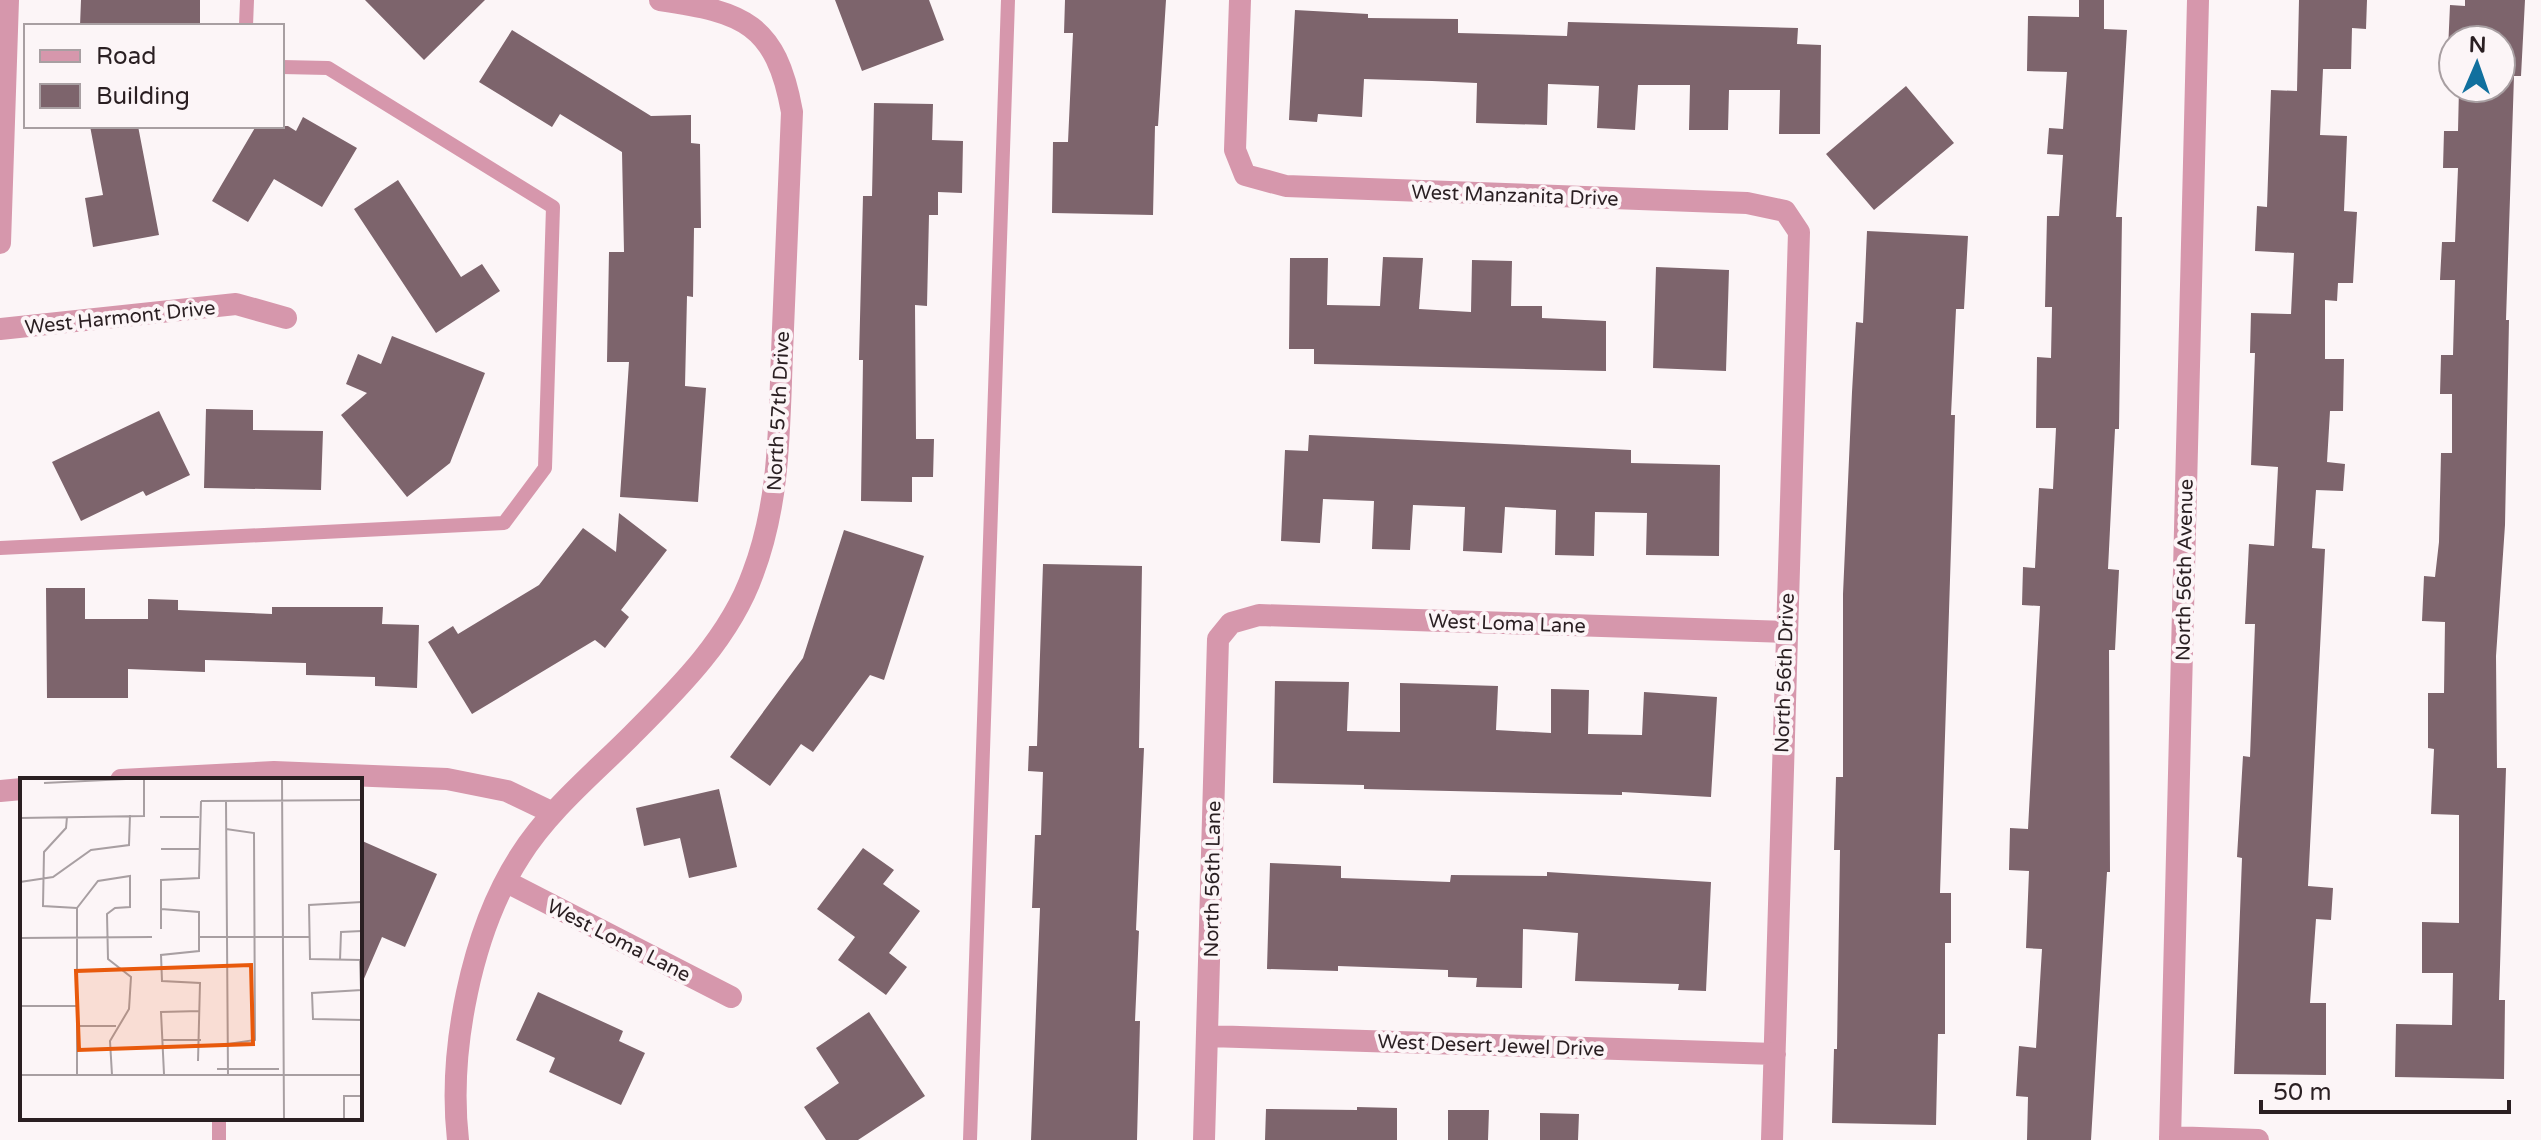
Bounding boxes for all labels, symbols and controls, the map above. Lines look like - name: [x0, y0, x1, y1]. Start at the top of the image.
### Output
- legend: [24, 24, 284, 128]
- north arrow: [2437, 24, 2517, 104]
- text: N: [2468, 32, 2487, 58]
- text: Road: [96, 42, 156, 71]
- text: Building: [96, 82, 190, 111]
- street label: West Manzanita Drive: [1411, 180, 1619, 212]
- street label: West Harmont Drive: [24, 296, 217, 340]
- street label: North 57th Drive: [763, 331, 795, 492]
- street label: North 56th Avenue: [2171, 479, 2199, 661]
- street label: North 56th Drive: [1770, 593, 1800, 753]
- street label: West Loma Lane: [1428, 609, 1586, 639]
- inset map: [20, 778, 362, 1120]
- street label: North 56th Lane: [1200, 800, 1226, 958]
- street label: West Loma Lane: [543, 894, 694, 987]
- street label: West Desert Jewel Drive: [1377, 1030, 1605, 1062]
- scale bar: [2261, 1064, 2509, 1114]
- text: 50 m: [2273, 1078, 2331, 1107]

